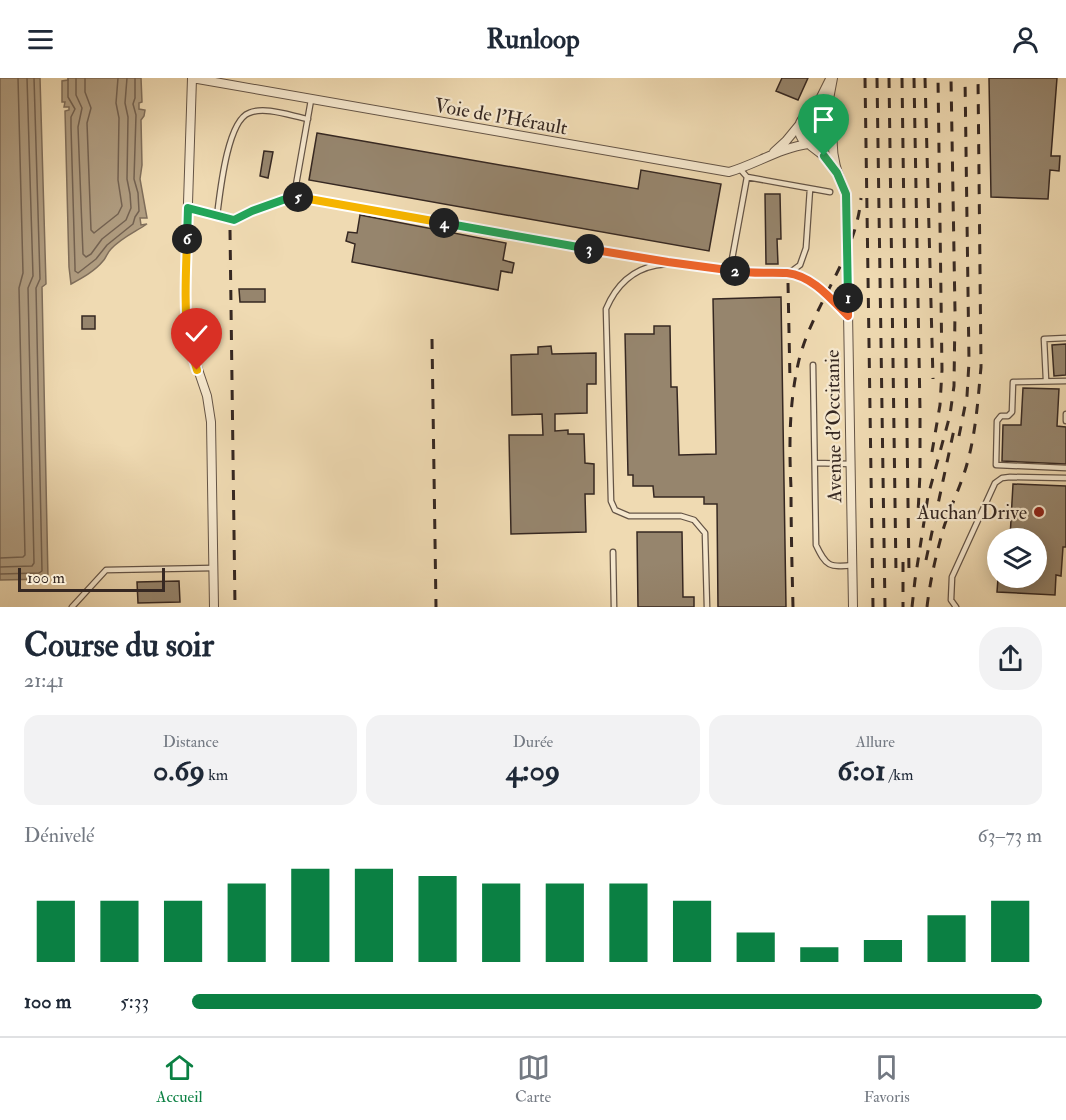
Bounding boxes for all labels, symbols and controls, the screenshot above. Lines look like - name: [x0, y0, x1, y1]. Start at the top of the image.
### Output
- icon: menu: [24, 23, 57, 56]
- text: Runloop: [486, 23, 580, 56]
- icon: person: [1009, 23, 1042, 56]
- street label: Voie de l'Hérault: [433, 93, 570, 141]
- pin: [798, 94, 849, 156]
- icon: arrive: [807, 103, 840, 136]
- pin: 5: [283, 182, 313, 212]
- text: 5: [294, 187, 302, 207]
- pin: 4: [429, 208, 459, 238]
- text: 4: [440, 213, 448, 233]
- pin: 6: [172, 224, 202, 254]
- text: 6: [183, 229, 191, 249]
- pin: 3: [574, 234, 604, 264]
- text: 3: [586, 239, 592, 259]
- pin: 2: [720, 256, 750, 286]
- text: 2: [731, 261, 739, 281]
- pin: 1: [833, 283, 863, 313]
- text: 1: [845, 288, 851, 308]
- pin: [171, 308, 222, 370]
- icon: check: [180, 317, 213, 350]
- street label: Avenue d'Occitanie: [820, 349, 847, 504]
- place label: Auchan Drive: [916, 500, 1027, 525]
- marker: Auchan Drive: [1032, 505, 1046, 519]
- map controls: [987, 528, 1047, 588]
- button: layers: [987, 528, 1047, 588]
- scale bar: [18, 565, 165, 592]
- text: 100 m: [27, 568, 65, 588]
- text: Course du soir: [24, 625, 214, 666]
- button: share: [979, 627, 1042, 690]
- text: 21:41: [24, 668, 64, 693]
- text: Distance: [163, 732, 219, 752]
- text: Durée: [513, 732, 553, 752]
- text: Allure: [856, 732, 895, 752]
- text: 0.69: [153, 752, 205, 789]
- text: 4:09: [506, 752, 560, 789]
- text: 6:01: [837, 752, 886, 789]
- text: km: [205, 765, 228, 785]
- text: /km: [886, 765, 913, 785]
- text: Dénivelé: [24, 823, 94, 848]
- text: 63–73 m: [978, 823, 1042, 848]
- text: 100 m: [24, 989, 71, 1014]
- text: 5:33: [120, 989, 149, 1014]
- tab: Accueil: [156, 1051, 203, 1107]
- tab: Carte: [515, 1051, 551, 1107]
- tab: Favoris: [864, 1051, 910, 1107]

